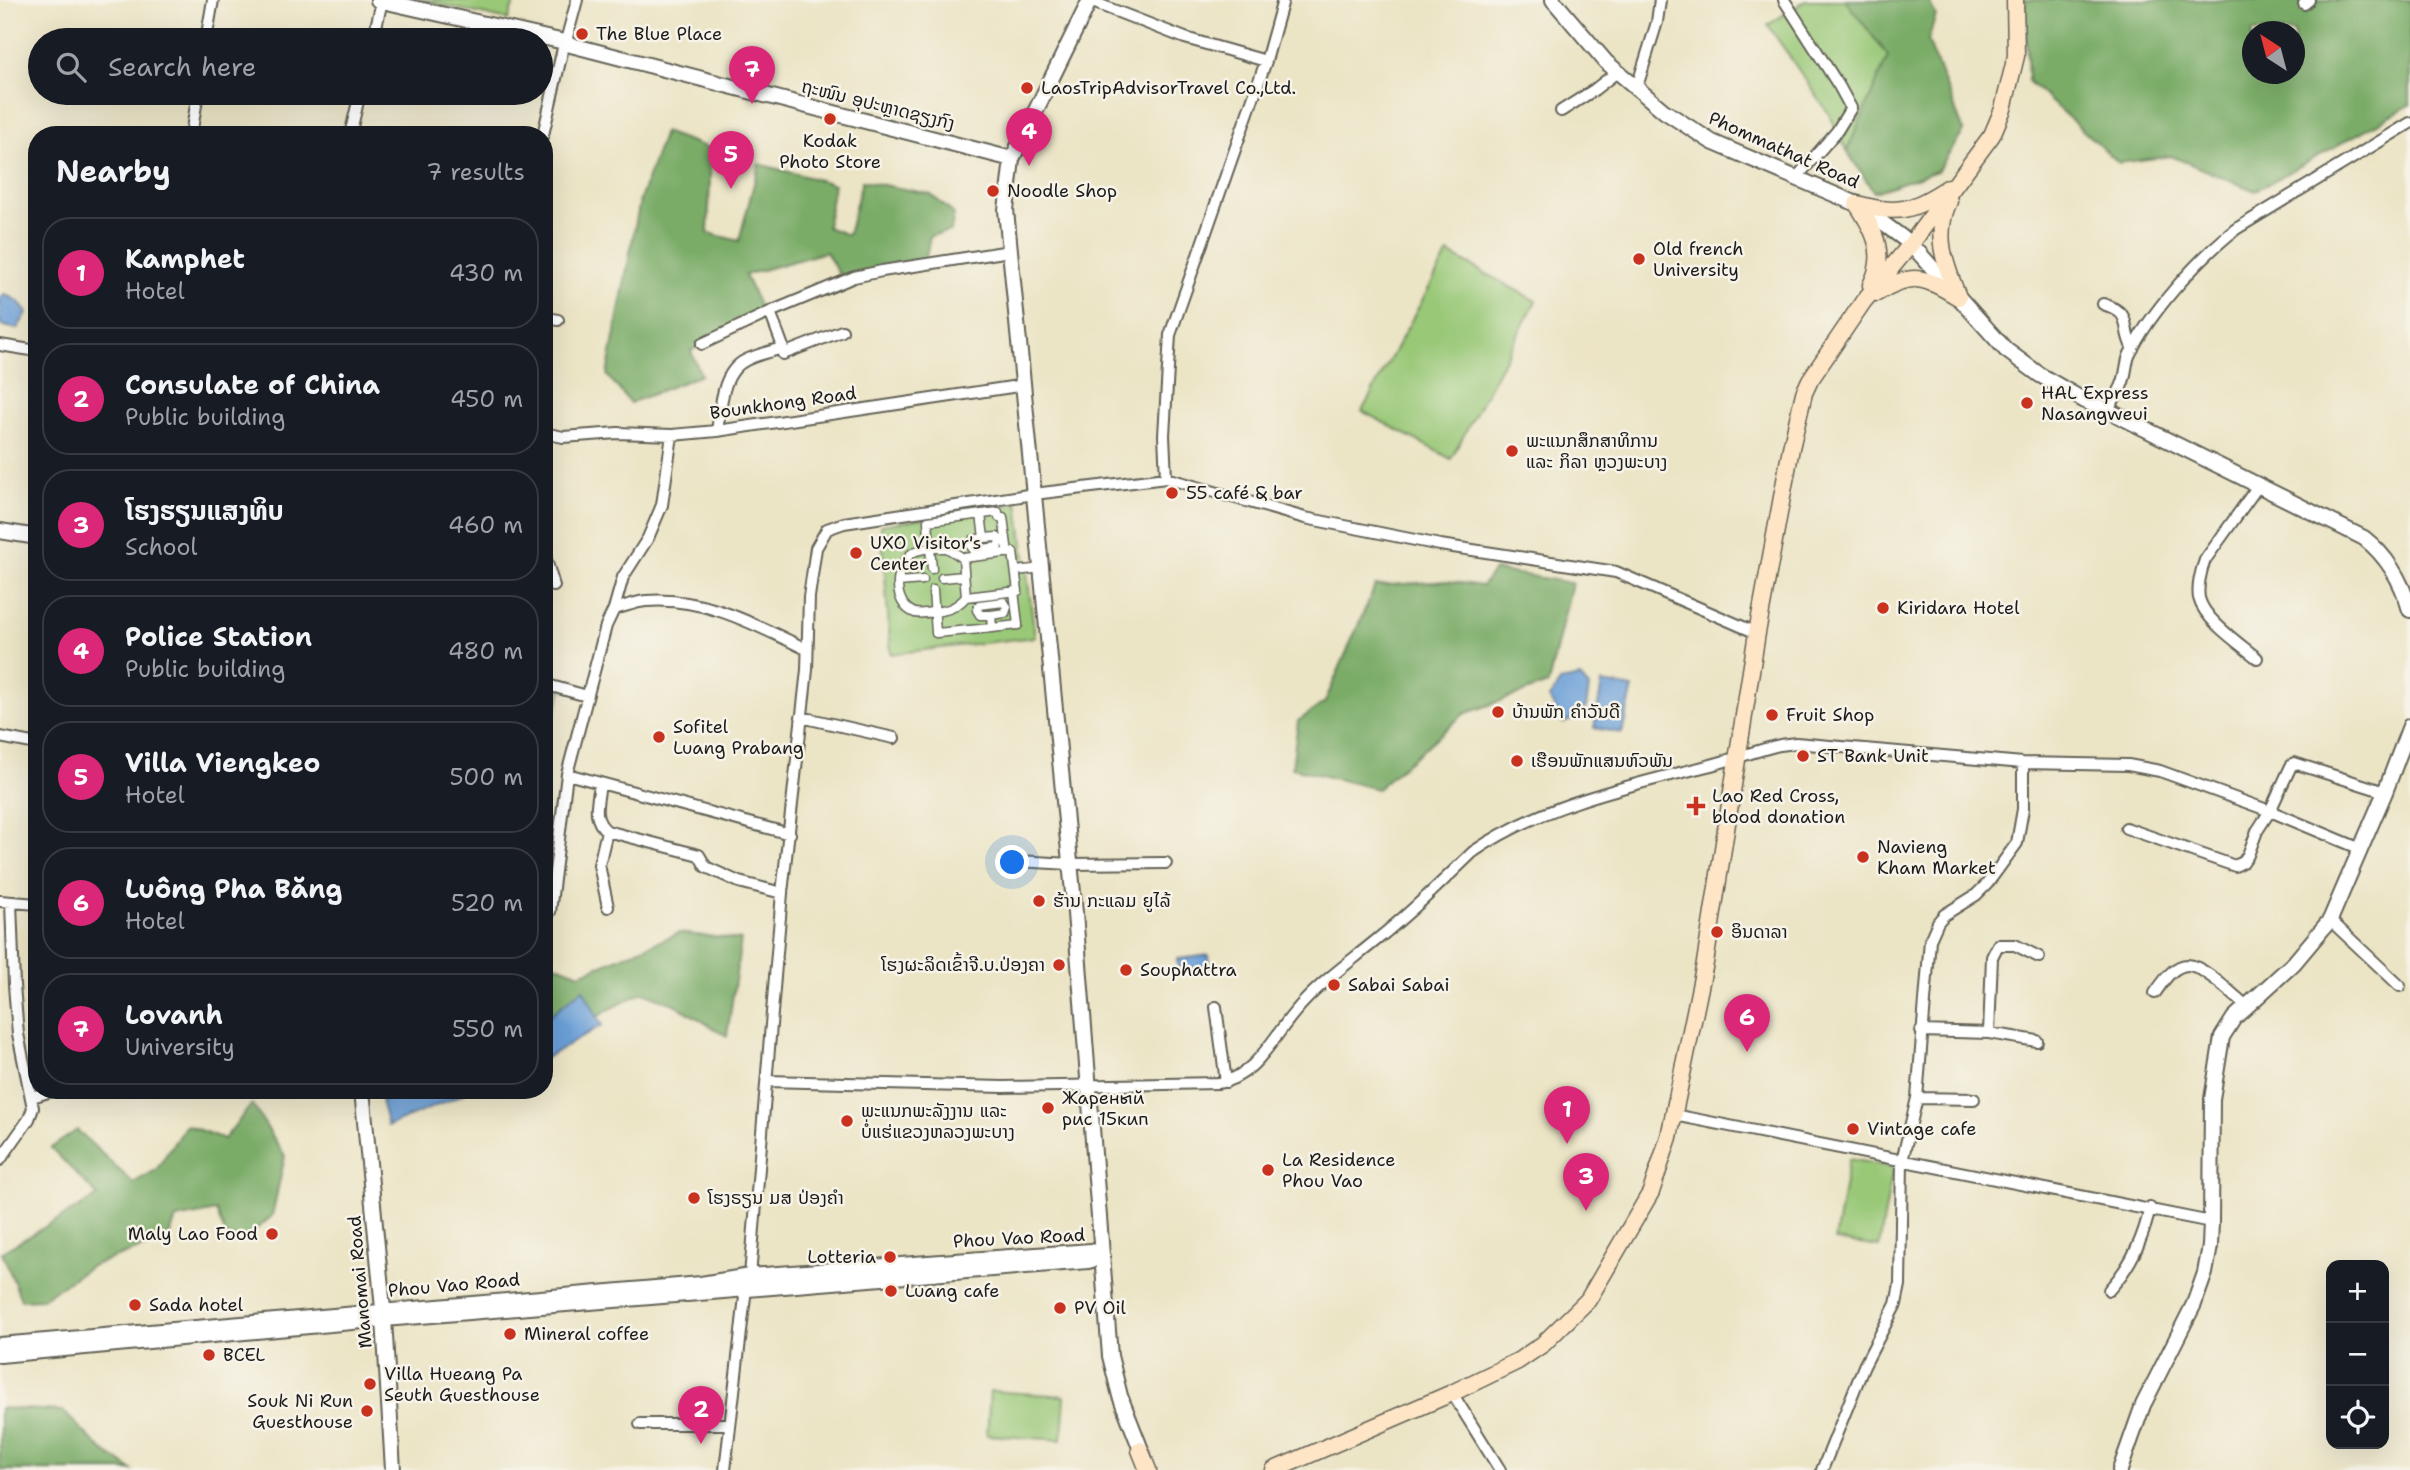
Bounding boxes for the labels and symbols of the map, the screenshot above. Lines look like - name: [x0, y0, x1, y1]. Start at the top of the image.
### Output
- north arrow: [2242, 21, 2305, 84]
- place label: The Blue Place: [596, 22, 722, 46]
- marker: The Blue Place: [574, 26, 590, 42]
- pin: 7: [729, 46, 775, 104]
- street label: ຖະໜົນ ອຸປະຫຼາດຊຽງກົງ: [799, 74, 957, 136]
- place label: LaosTripAdvisorTravel Co.,Ltd.: [1041, 76, 1296, 100]
- marker: LaosTripAdvisorTravel Co.,Ltd.: [1019, 80, 1035, 96]
- street label: Phommathat Road: [1705, 106, 1863, 194]
- pin: 4: [1006, 108, 1052, 166]
- marker: Kodak Photo Store: [822, 111, 838, 127]
- place label: Kodak Photo Store: [779, 129, 881, 174]
- pin: 5: [708, 131, 754, 189]
- place label: Noodle Shop: [1007, 179, 1117, 203]
- marker: Noodle Shop: [985, 183, 1001, 199]
- place label: Old french University: [1653, 237, 1744, 282]
- marker: Old french University: [1631, 251, 1647, 267]
- street label: Bounkhong Road: [708, 381, 858, 425]
- place label: HAL Express Nasangweui: [2041, 381, 2149, 426]
- marker: HAL Express Nasangweui: [2019, 395, 2035, 411]
- place label: ພະແນກສຶກສາທິການ ແລະ ກິລາ ຫຼວງພະບາງ: [1526, 429, 1667, 474]
- marker: ພະແນກສຶກສາທິການ ແລະ ກິລາ ຫຼວງພະບາງ: [1504, 443, 1520, 459]
- place label: 55 café & bar: [1186, 481, 1303, 505]
- marker: 55 café & bar: [1164, 485, 1180, 501]
- place label: UXO Visitor's Center: [870, 531, 981, 576]
- marker: UXO Visitor's Center: [848, 545, 864, 561]
- place label: Kiridara Hotel: [1897, 596, 2020, 620]
- marker: Kiridara Hotel: [1875, 600, 1891, 616]
- place label: ບ້ານພັກ ຄໍາວັນດີ: [1512, 700, 1620, 724]
- place label: Fruit Shop: [1786, 703, 1874, 727]
- marker: ບ້ານພັກ ຄໍາວັນດີ: [1490, 704, 1506, 720]
- marker: Fruit Shop: [1764, 707, 1780, 723]
- place label: Sofitel Luang Prabang: [673, 715, 804, 760]
- marker: Sofitel Luang Prabang: [651, 729, 667, 745]
- place label: ST Bank Unit: [1817, 744, 1929, 768]
- marker: ST Bank Unit: [1795, 748, 1811, 764]
- place label: ເຮືອນພັກແສນຫົວພັນ: [1531, 749, 1673, 773]
- marker: ເຮືອນພັກແສນຫົວພັນ: [1509, 753, 1525, 769]
- place label: Lao Red Cross, blood donation: [1712, 784, 1845, 829]
- marker: Lao Red Cross, blood donation: [1686, 796, 1706, 816]
- place label: Navieng Kham Market: [1877, 835, 1996, 880]
- your location: [995, 845, 1029, 879]
- marker: Navieng Kham Market: [1855, 849, 1871, 865]
- place label: ຮ້ານ ກະແລມ ຍູໄລ້: [1053, 889, 1171, 913]
- marker: ຮ້ານ ກະແລມ ຍູໄລ້: [1031, 893, 1047, 909]
- place label: ອິນດາລາ: [1731, 920, 1788, 944]
- marker: ອິນດາລາ: [1709, 924, 1725, 940]
- place label: ໂຮງຜະລິດເຂົ້າຈີ.ບ.ປ່ອງຄາ: [881, 952, 1045, 977]
- marker: ໂຮງຜະລິດເຂົ້າຈີ.ບ.ປ່ອງຄາ: [1051, 957, 1067, 973]
- place label: Souphattra: [1140, 958, 1237, 982]
- marker: Souphattra: [1118, 962, 1134, 978]
- place label: Sabai Sabai: [1348, 973, 1450, 997]
- marker: Sabai Sabai: [1326, 977, 1342, 993]
- pin: 6: [1724, 994, 1770, 1052]
- place label: Жареный рис 15кип: [1062, 1086, 1148, 1131]
- pin: 1: [1544, 1086, 1590, 1144]
- place label: ພະແນກພະລັງງານ ແລະ ບໍ່ແຮ່ແຂວງຫລວງພະບາງ: [861, 1099, 1015, 1144]
- marker: Жареный рис 15кип: [1040, 1100, 1056, 1116]
- marker: ພະແນກພະລັງງານ ແລະ ບໍ່ແຮ່ແຂວງຫລວງພະບາງ: [839, 1113, 855, 1129]
- place label: Vintage cafe: [1867, 1117, 1976, 1141]
- marker: Vintage cafe: [1845, 1121, 1861, 1137]
- place label: La Residence Phou Vao: [1282, 1148, 1395, 1193]
- pin: 3: [1563, 1153, 1609, 1211]
- marker: La Residence Phou Vao: [1260, 1162, 1276, 1178]
- place label: ໂຮງຣຽນ ມສ ປ່ອງຄຳ: [707, 1186, 844, 1210]
- marker: ໂຮງຣຽນ ມສ ປ່ອງຄຳ: [686, 1190, 702, 1206]
- street label: Manomai Road: [342, 1215, 378, 1349]
- place label: Maly Lao Food: [128, 1222, 258, 1246]
- street label: Phou Vao Road: [952, 1223, 1086, 1253]
- marker: Maly Lao Food: [264, 1226, 280, 1242]
- place label: Lotteria: [807, 1245, 876, 1269]
- marker: Lotteria: [882, 1249, 898, 1265]
- street label: Phou Vao Road: [387, 1267, 521, 1303]
- place label: Luang cafe: [905, 1279, 999, 1303]
- marker: Luang cafe: [883, 1283, 899, 1299]
- place label: Sada hotel: [149, 1293, 244, 1317]
- place label: PV Oil: [1074, 1296, 1127, 1320]
- marker: Sada hotel: [127, 1297, 143, 1313]
- marker: PV Oil: [1052, 1300, 1068, 1316]
- place label: Mineral coffee: [524, 1322, 649, 1346]
- marker: Mineral coffee: [502, 1326, 518, 1342]
- place label: BCEL: [223, 1343, 265, 1367]
- marker: BCEL: [201, 1347, 217, 1363]
- place label: Villa Hueang Pa Seuth Guesthouse: [384, 1362, 540, 1407]
- marker: Villa Hueang Pa Seuth Guesthouse: [362, 1376, 378, 1392]
- pin: 2: [678, 1386, 724, 1444]
- place label: Souk Ni Run Guesthouse: [247, 1389, 353, 1434]
- marker: Souk Ni Run Guesthouse: [359, 1403, 375, 1419]

